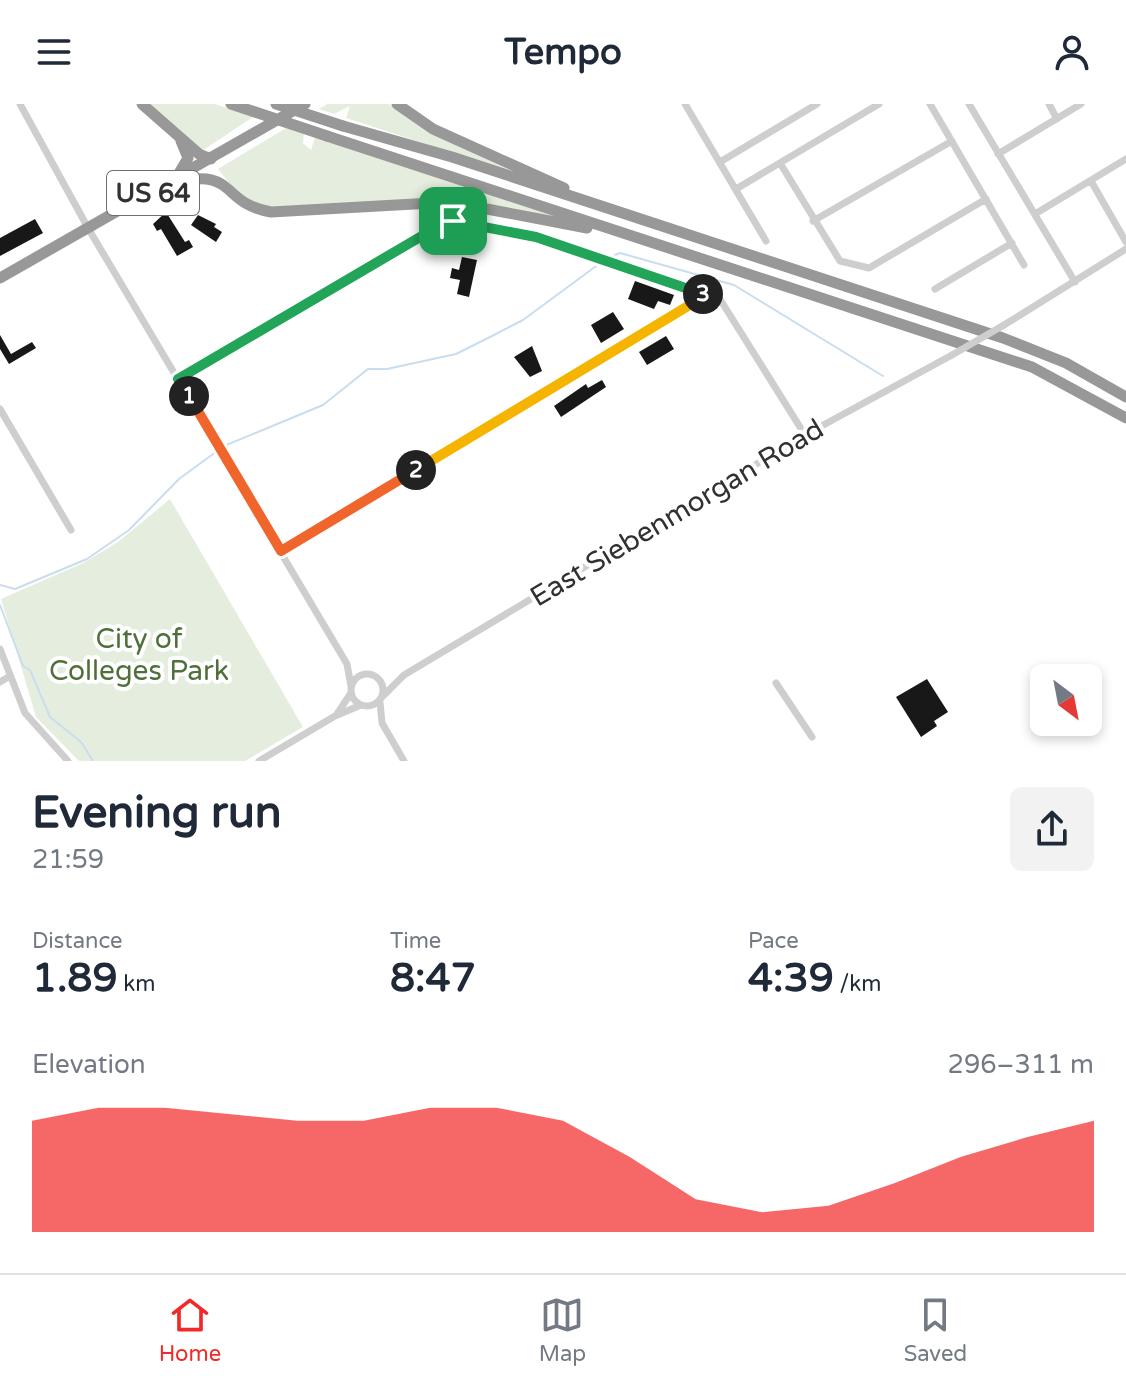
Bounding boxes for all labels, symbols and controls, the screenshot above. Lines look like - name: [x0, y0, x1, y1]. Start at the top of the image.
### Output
- icon: menu: [32, 30, 76, 74]
- icon: person: [1050, 30, 1094, 74]
- text: Tempo: [504, 31, 622, 74]
- road number: US 64: [107, 171, 199, 215]
- pin: [419, 187, 487, 255]
- icon: arrive: [431, 199, 475, 243]
- pin: 3: [683, 274, 723, 314]
- text: 3: [696, 281, 710, 307]
- pin: 1: [169, 376, 209, 416]
- text: 1: [182, 383, 196, 409]
- street label: East Siebenmorgan Road: [524, 412, 830, 614]
- pin: 2: [396, 450, 436, 490]
- text: 2: [409, 457, 423, 483]
- park label: City of Colleges Park: [49, 622, 229, 688]
- north arrow: [1030, 664, 1102, 736]
- map controls: [1030, 664, 1102, 736]
- text: Evening run: [32, 787, 281, 840]
- button: share: [1010, 787, 1094, 871]
- text: 21:59: [32, 844, 104, 875]
- text: Distance: [32, 928, 123, 954]
- text: Time: [390, 928, 441, 954]
- text: Pace: [748, 928, 799, 954]
- text: 1.89: [32, 954, 118, 1002]
- text: 8:47: [390, 954, 476, 1002]
- text: 4:39: [748, 954, 834, 1002]
- text: km: [118, 971, 155, 997]
- text: /km: [834, 971, 881, 997]
- text: Elevation: [32, 1049, 146, 1080]
- text: 296–311 m: [948, 1049, 1094, 1080]
- tab: Home: [159, 1293, 221, 1367]
- tab: Map: [539, 1293, 586, 1367]
- tab: Saved: [904, 1293, 967, 1367]

